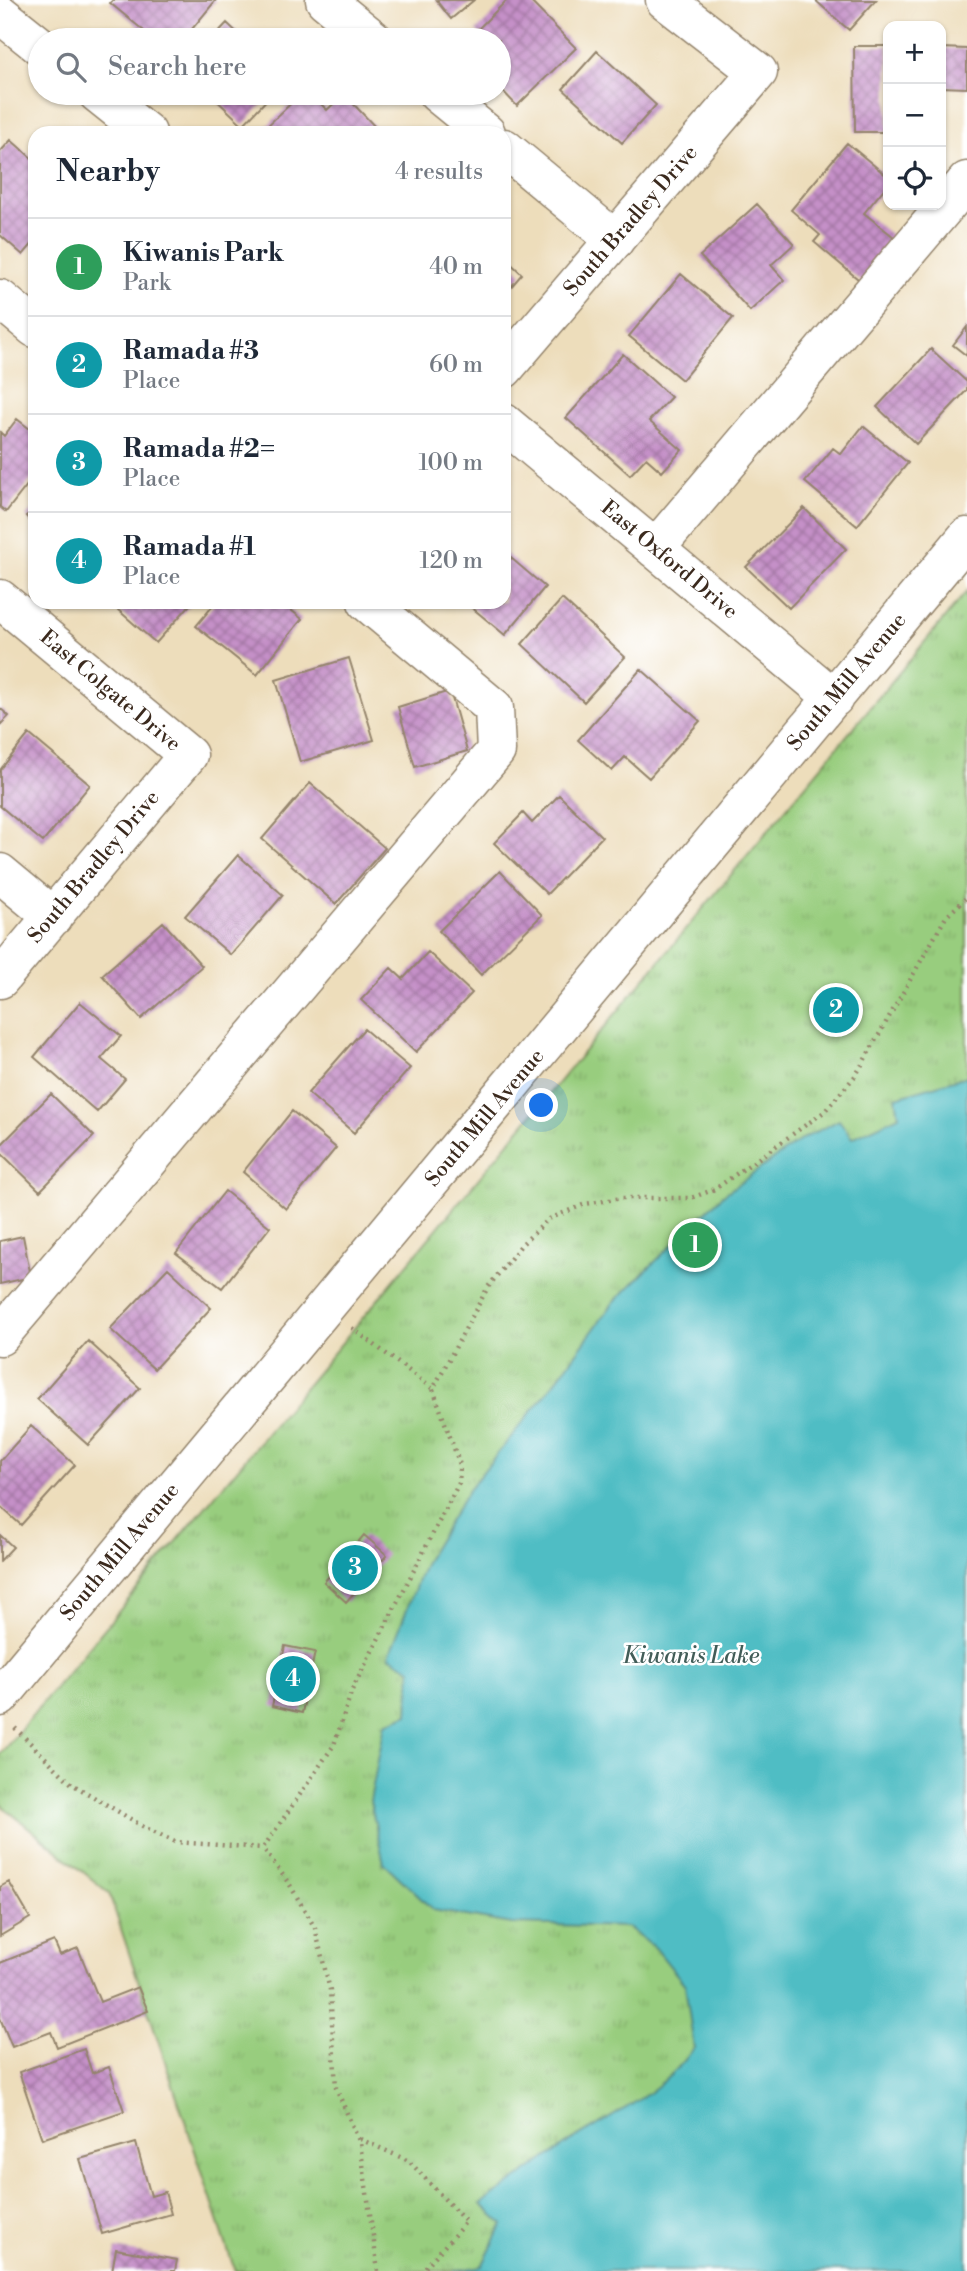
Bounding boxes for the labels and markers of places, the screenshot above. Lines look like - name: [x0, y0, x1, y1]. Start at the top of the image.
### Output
- pin: 2: [813, 984, 859, 1036]
- pin: 1: [672, 1219, 718, 1271]
- pin: 3: [332, 1542, 378, 1594]
- pin: 4: [270, 1653, 316, 1705]

